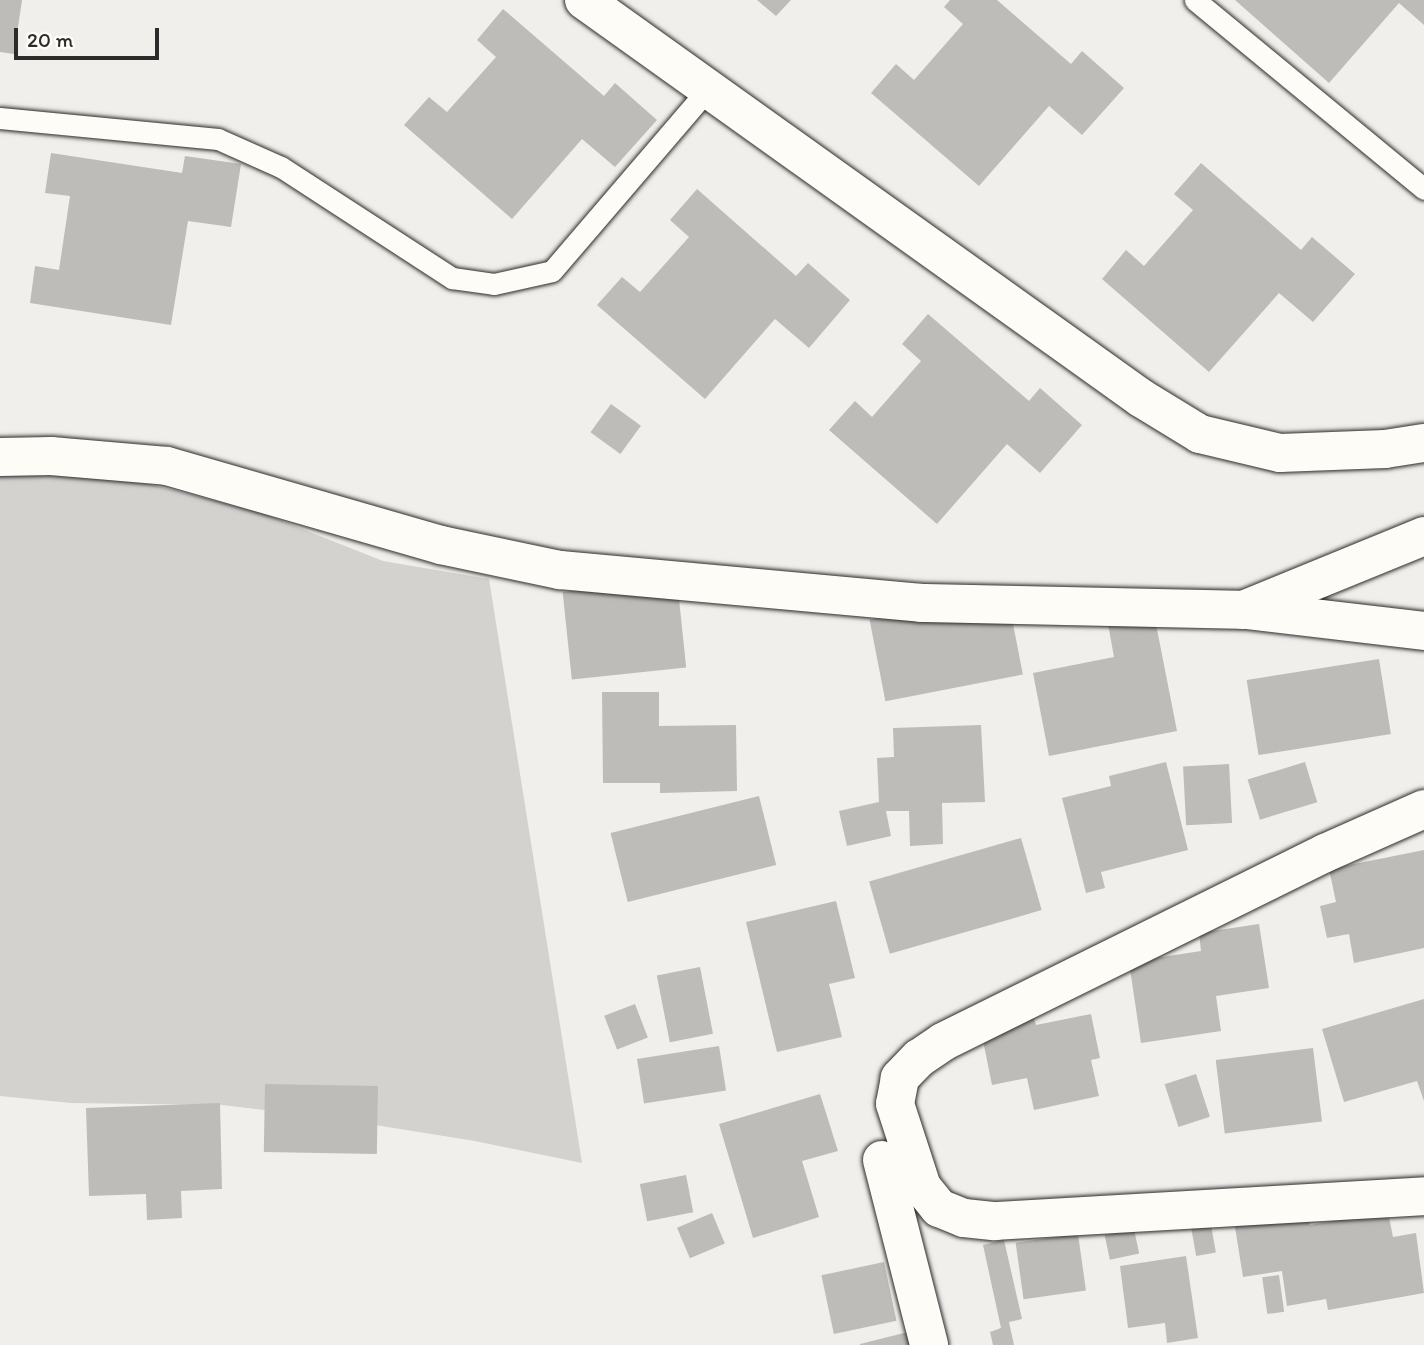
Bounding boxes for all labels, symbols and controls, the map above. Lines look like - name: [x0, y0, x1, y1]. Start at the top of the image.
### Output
- scale bar: [18, 14, 163, 58]
- text: 20 m: [27, 27, 73, 52]

